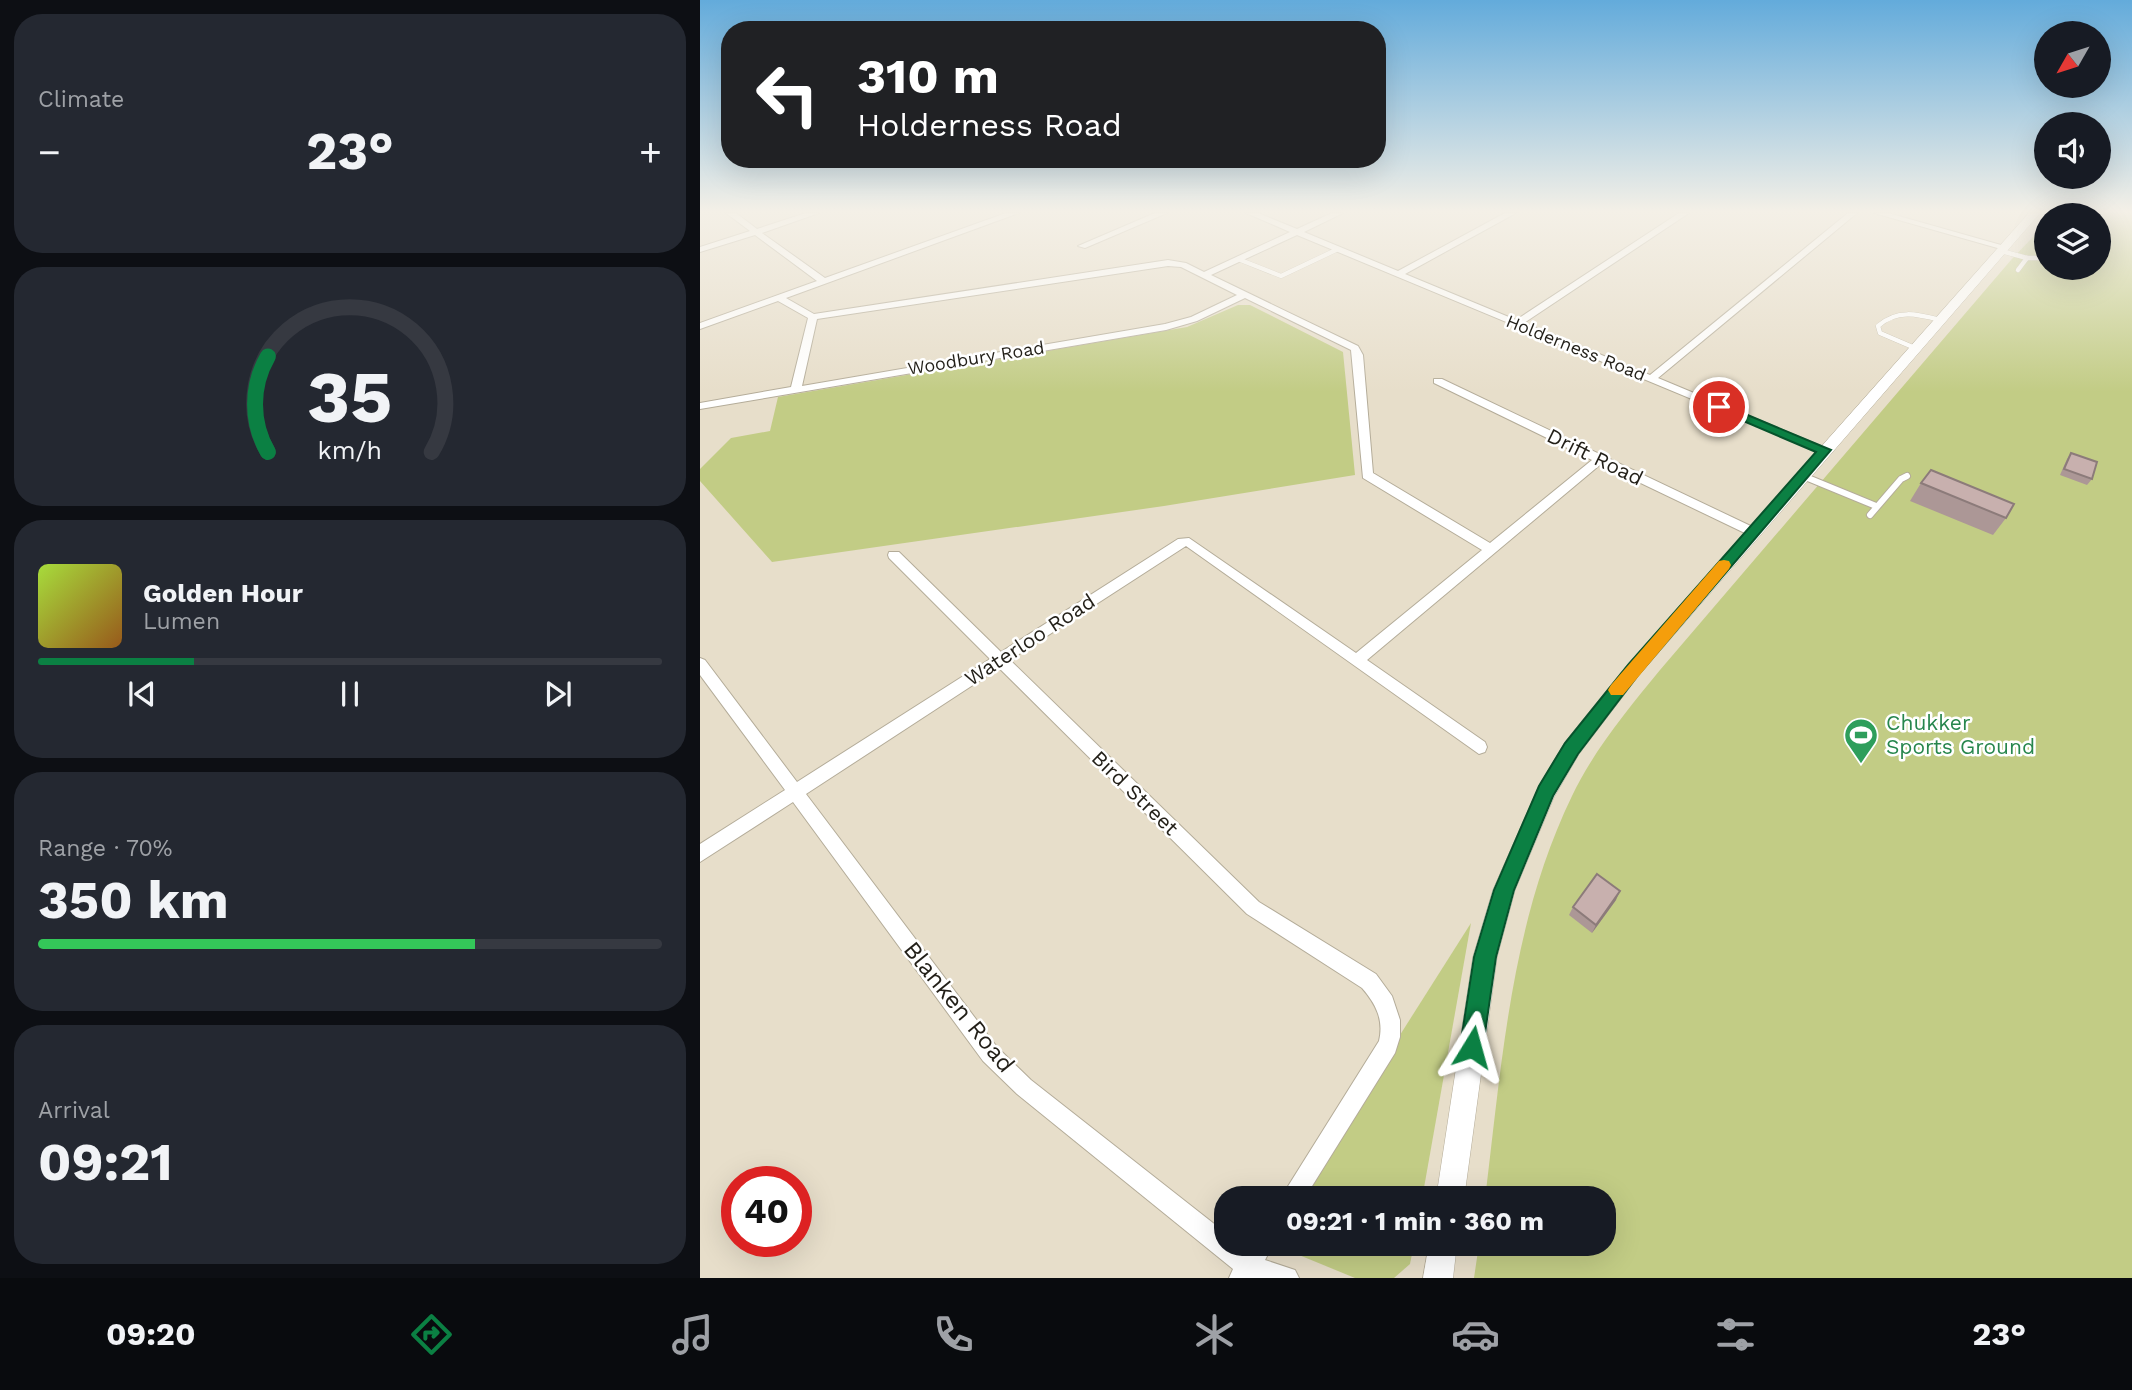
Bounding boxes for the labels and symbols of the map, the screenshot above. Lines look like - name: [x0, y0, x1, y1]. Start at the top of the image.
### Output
- north arrow: [2034, 21, 2110, 98]
- street label: Holderness Road: [1503, 310, 1649, 385]
- street label: Woodbury Road: [906, 336, 1046, 379]
- pin: [1689, 377, 1749, 437]
- street label: Drift Road: [1543, 423, 1647, 490]
- street label: Waterloo Road: [960, 588, 1100, 691]
- place label: Chukker Sports Ground: [1886, 710, 2035, 759]
- sports icon: Chukker Sports Ground: [1842, 716, 1880, 765]
- street label: Bird Street: [1087, 745, 1184, 840]
- street label: Blanken Road: [898, 936, 1020, 1078]
- position arrow: [1435, 1010, 1509, 1084]
- speed limit sign: 40: [721, 1166, 812, 1257]

